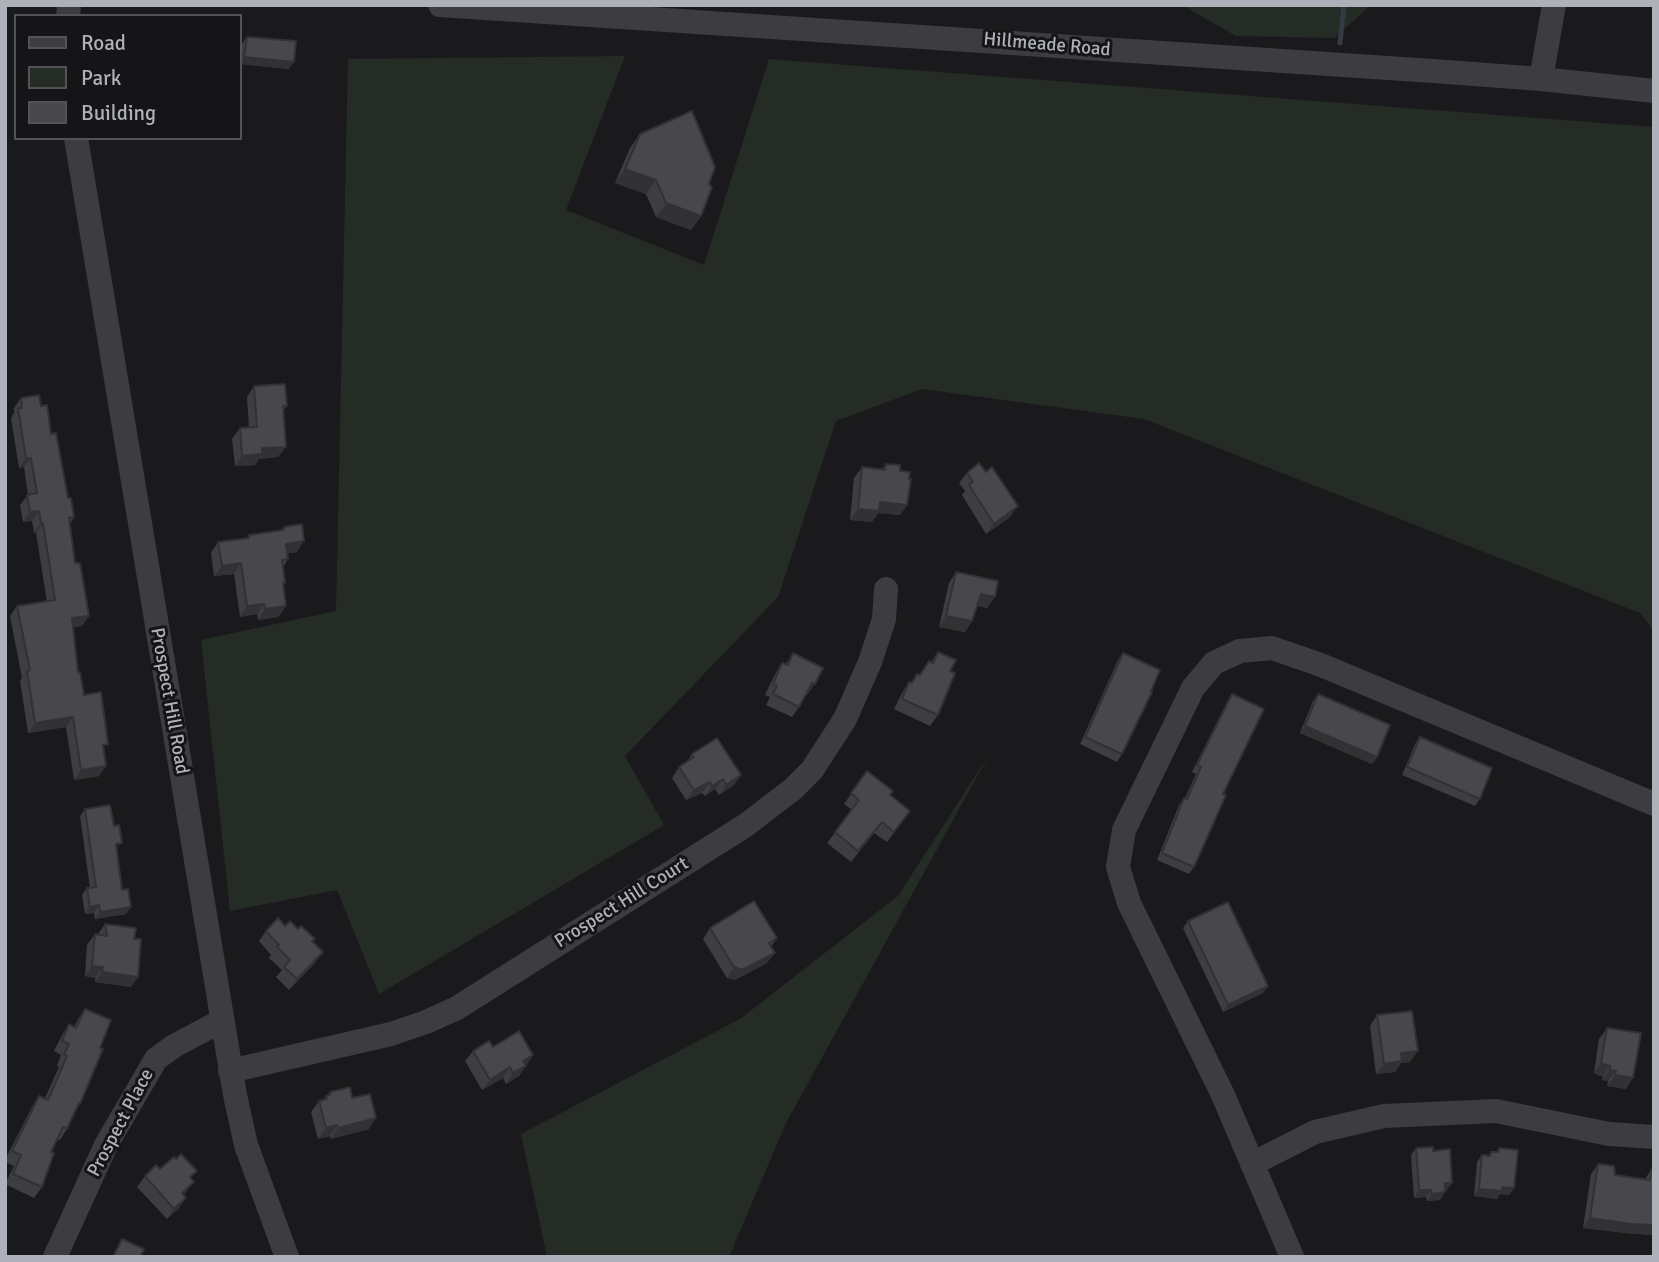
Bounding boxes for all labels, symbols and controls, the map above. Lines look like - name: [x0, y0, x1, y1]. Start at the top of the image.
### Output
- legend: [14, 14, 242, 140]
- street label: Hillmeade Road: [982, 28, 1112, 62]
- text: Road: [81, 30, 126, 56]
- text: Park: [81, 65, 121, 91]
- text: Building: [81, 100, 156, 126]
- street label: Prospect Hill Road: [145, 626, 193, 776]
- street label: Prospect Hill Court: [551, 853, 693, 953]
- street label: Prospect Place: [83, 1065, 159, 1181]

